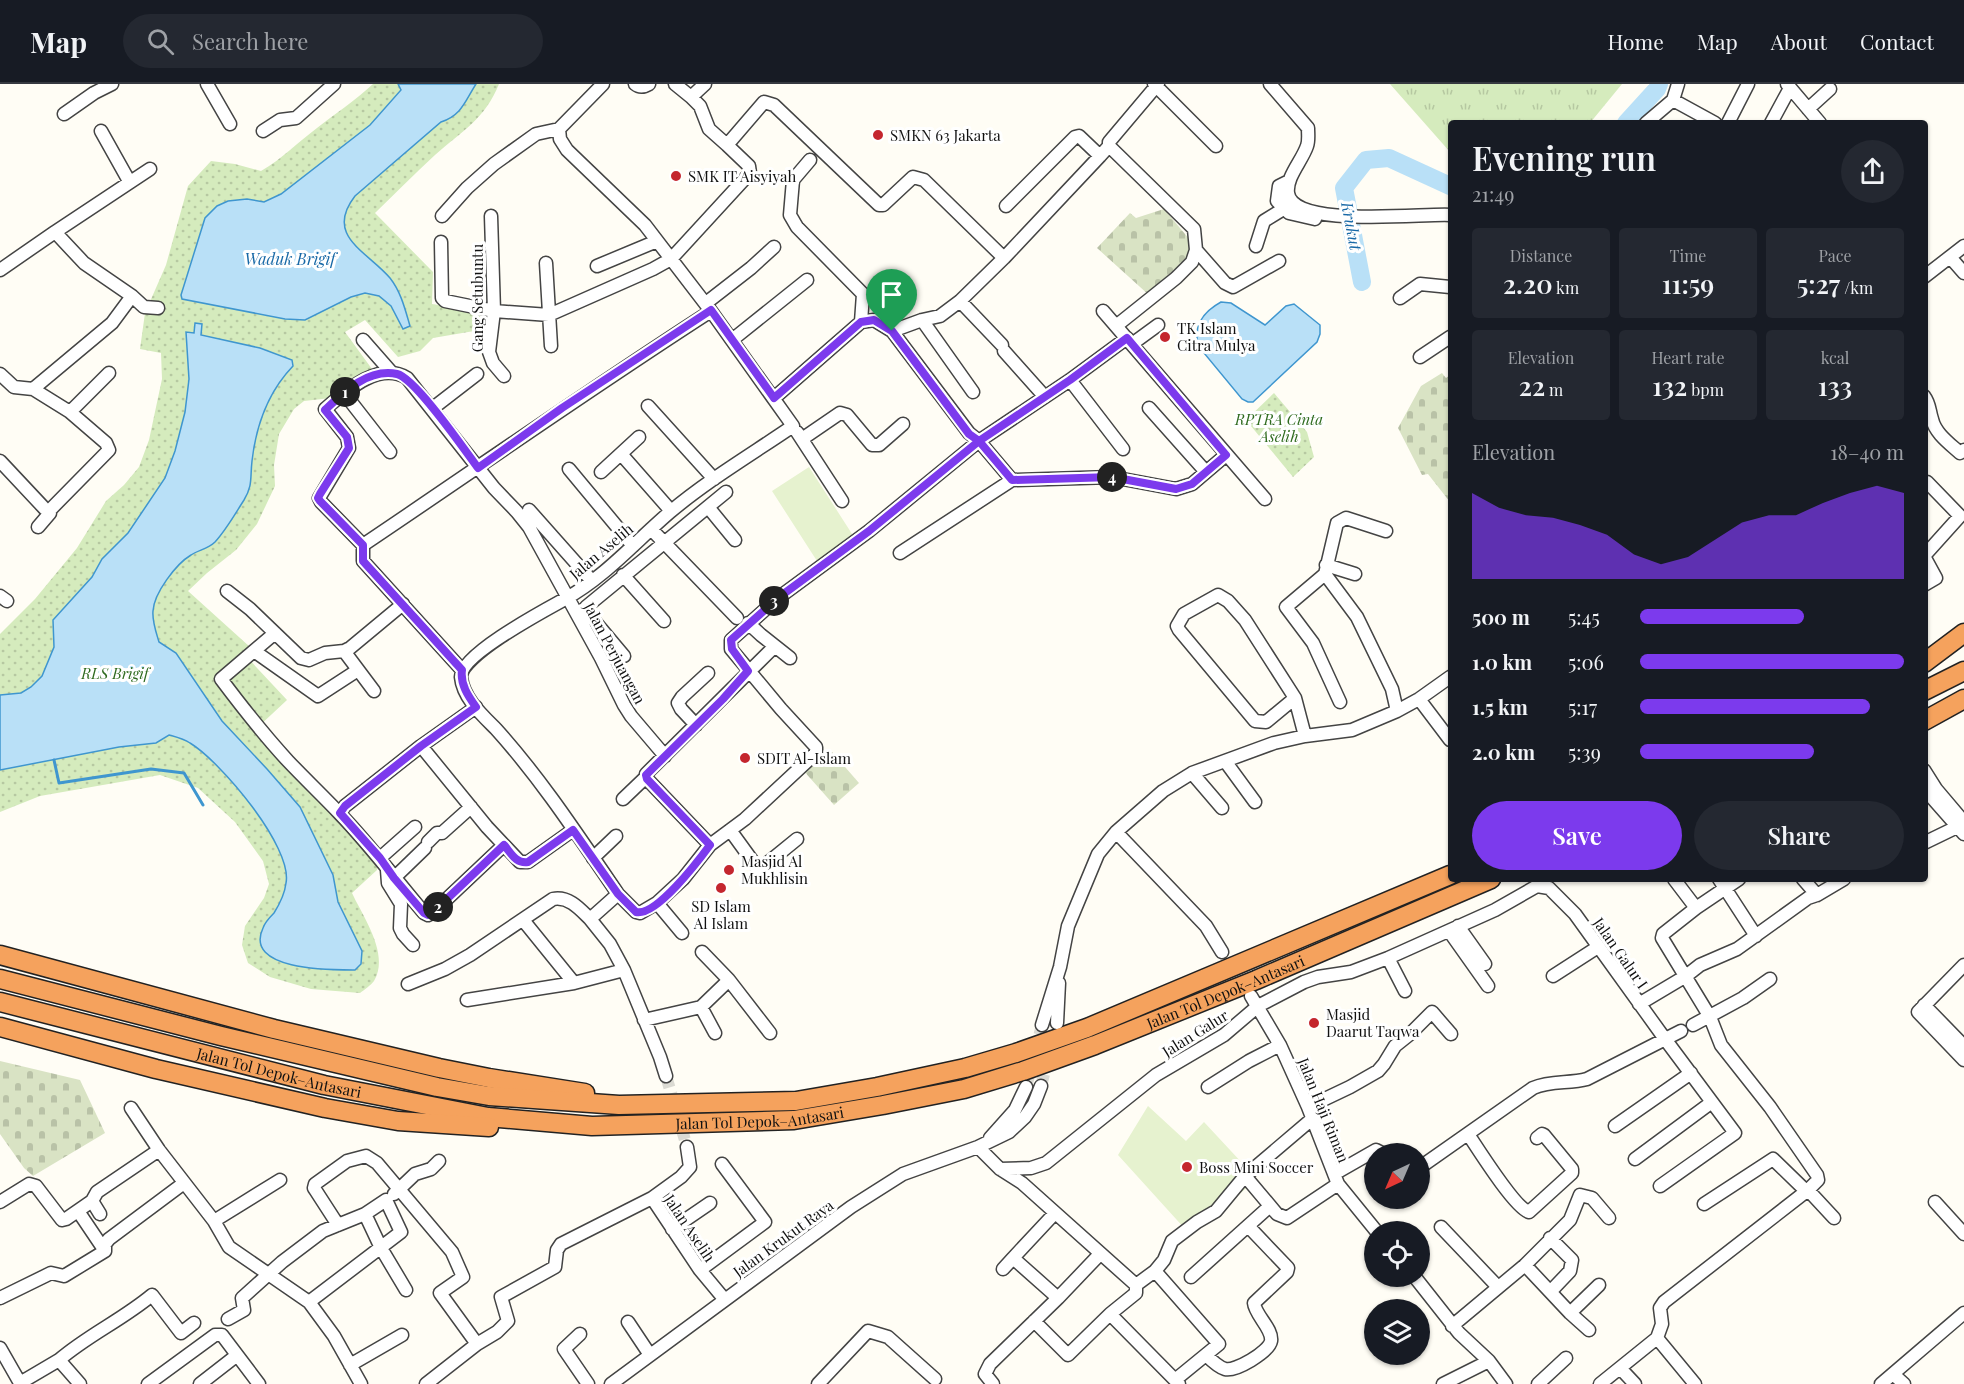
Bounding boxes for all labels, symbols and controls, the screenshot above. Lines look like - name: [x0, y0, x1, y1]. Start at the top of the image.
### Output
- search box: [123, 14, 543, 68]
- text: Map: [30, 23, 87, 60]
- icon: search: [144, 25, 177, 58]
- text: Search here: [192, 26, 308, 56]
- text: Home: [1608, 27, 1664, 55]
- text: Map: [1697, 27, 1738, 55]
- text: About: [1771, 27, 1827, 55]
- text: Contact: [1860, 27, 1934, 55]
- place label: SMKN 63 Jakarta: [890, 125, 1001, 145]
- marker: SMKN 63 Jakarta: [871, 128, 885, 142]
- text: Evening run: [1472, 135, 1656, 179]
- button: share: [1841, 140, 1904, 203]
- place label: SMK IT Aisyiyah: [688, 166, 796, 186]
- marker: SMK IT Aisyiyah: [669, 169, 683, 183]
- text: 21:49: [1472, 180, 1514, 207]
- water label: Krukut: [1337, 199, 1367, 253]
- street label: Gang Setubuntu: [467, 244, 487, 352]
- text: Distance: [1510, 245, 1572, 266]
- text: Time: [1670, 245, 1706, 266]
- text: Pace: [1818, 245, 1852, 266]
- water label: Waduk Brigif: [245, 248, 338, 269]
- text: 2.20: [1503, 266, 1553, 301]
- text: 11:59: [1662, 266, 1714, 301]
- text: 5:27: [1797, 266, 1840, 301]
- pin: [866, 269, 917, 331]
- text: km: [1553, 277, 1579, 298]
- text: /km: [1840, 277, 1873, 298]
- icon: arrive: [875, 278, 908, 311]
- place label: TK Islam Citra Mulya: [1177, 318, 1256, 355]
- marker: TK Islam Citra Mulya: [1158, 330, 1172, 344]
- text: Elevation: [1508, 347, 1574, 368]
- text: Heart rate: [1651, 347, 1725, 368]
- text: kcal: [1821, 347, 1849, 368]
- text: 22: [1519, 368, 1545, 403]
- text: 132: [1652, 368, 1687, 403]
- text: 133: [1818, 368, 1852, 403]
- pin: 1: [330, 377, 360, 407]
- text: m: [1545, 379, 1563, 400]
- text: bpm: [1687, 379, 1724, 400]
- text: 1: [342, 381, 348, 402]
- park label: RPTRA Cinta Aselih: [1234, 409, 1323, 446]
- text: Elevation: [1472, 438, 1555, 465]
- text: 18–40 m: [1830, 438, 1904, 465]
- pin: 4: [1097, 462, 1127, 492]
- text: 4: [1108, 466, 1116, 487]
- street label: Jalan Aselih: [564, 518, 637, 584]
- pin: 3: [759, 586, 789, 616]
- text: 3: [770, 590, 778, 611]
- street label: Jalan Perjuangan: [579, 598, 650, 707]
- text: 500 m: [1472, 603, 1530, 630]
- text: 5:45: [1568, 603, 1600, 630]
- text: 1.0 km: [1472, 648, 1532, 675]
- text: 5:06: [1568, 648, 1604, 675]
- park label: RLS Brigif: [80, 663, 152, 683]
- text: 1.5 km: [1472, 693, 1528, 720]
- text: 5:17: [1568, 693, 1597, 720]
- text: 2.0 km: [1472, 738, 1535, 765]
- text: 5:39: [1568, 738, 1601, 765]
- place label: SDIT Al-Islam: [757, 748, 852, 768]
- marker: SDIT Al-Islam: [738, 751, 752, 765]
- button: Save: [1472, 801, 1682, 870]
- button: Share: [1694, 801, 1904, 870]
- place label: Masjid Al Mukhlisin: [741, 851, 808, 888]
- marker: Masjid Al Mukhlisin: [722, 863, 736, 877]
- marker: SD Islam Al Islam: [714, 881, 728, 895]
- pin: 2: [423, 892, 453, 922]
- text: 2: [434, 896, 442, 917]
- place label: SD Islam Al Islam: [691, 896, 751, 933]
- street label: Jalan Galur I: [1589, 913, 1653, 993]
- street label: Jalan Tol Depok–Antasari: [1143, 950, 1308, 1034]
- place label: Masjid Daarut Taqwa: [1326, 1004, 1420, 1041]
- street label: Jalan Galur: [1157, 1005, 1232, 1062]
- marker: Masjid Daarut Taqwa: [1307, 1016, 1321, 1030]
- street label: Jalan Tol Depok–Antasari: [194, 1043, 364, 1102]
- street label: Jalan Haji Riman: [1294, 1054, 1354, 1165]
- street label: Jalan Tol Depok–Antasari: [674, 1102, 846, 1134]
- north arrow: [1364, 1143, 1430, 1209]
- map controls: [1364, 1143, 1430, 1365]
- place label: Boss Mini Soccer: [1199, 1157, 1314, 1177]
- marker: Boss Mini Soccer: [1180, 1160, 1194, 1174]
- street label: Jalan Aselih: [660, 1190, 720, 1266]
- street label: Jalan Krukut Raya: [728, 1194, 838, 1282]
- button: locate: [1364, 1221, 1430, 1287]
- button: layers: [1364, 1299, 1430, 1365]

